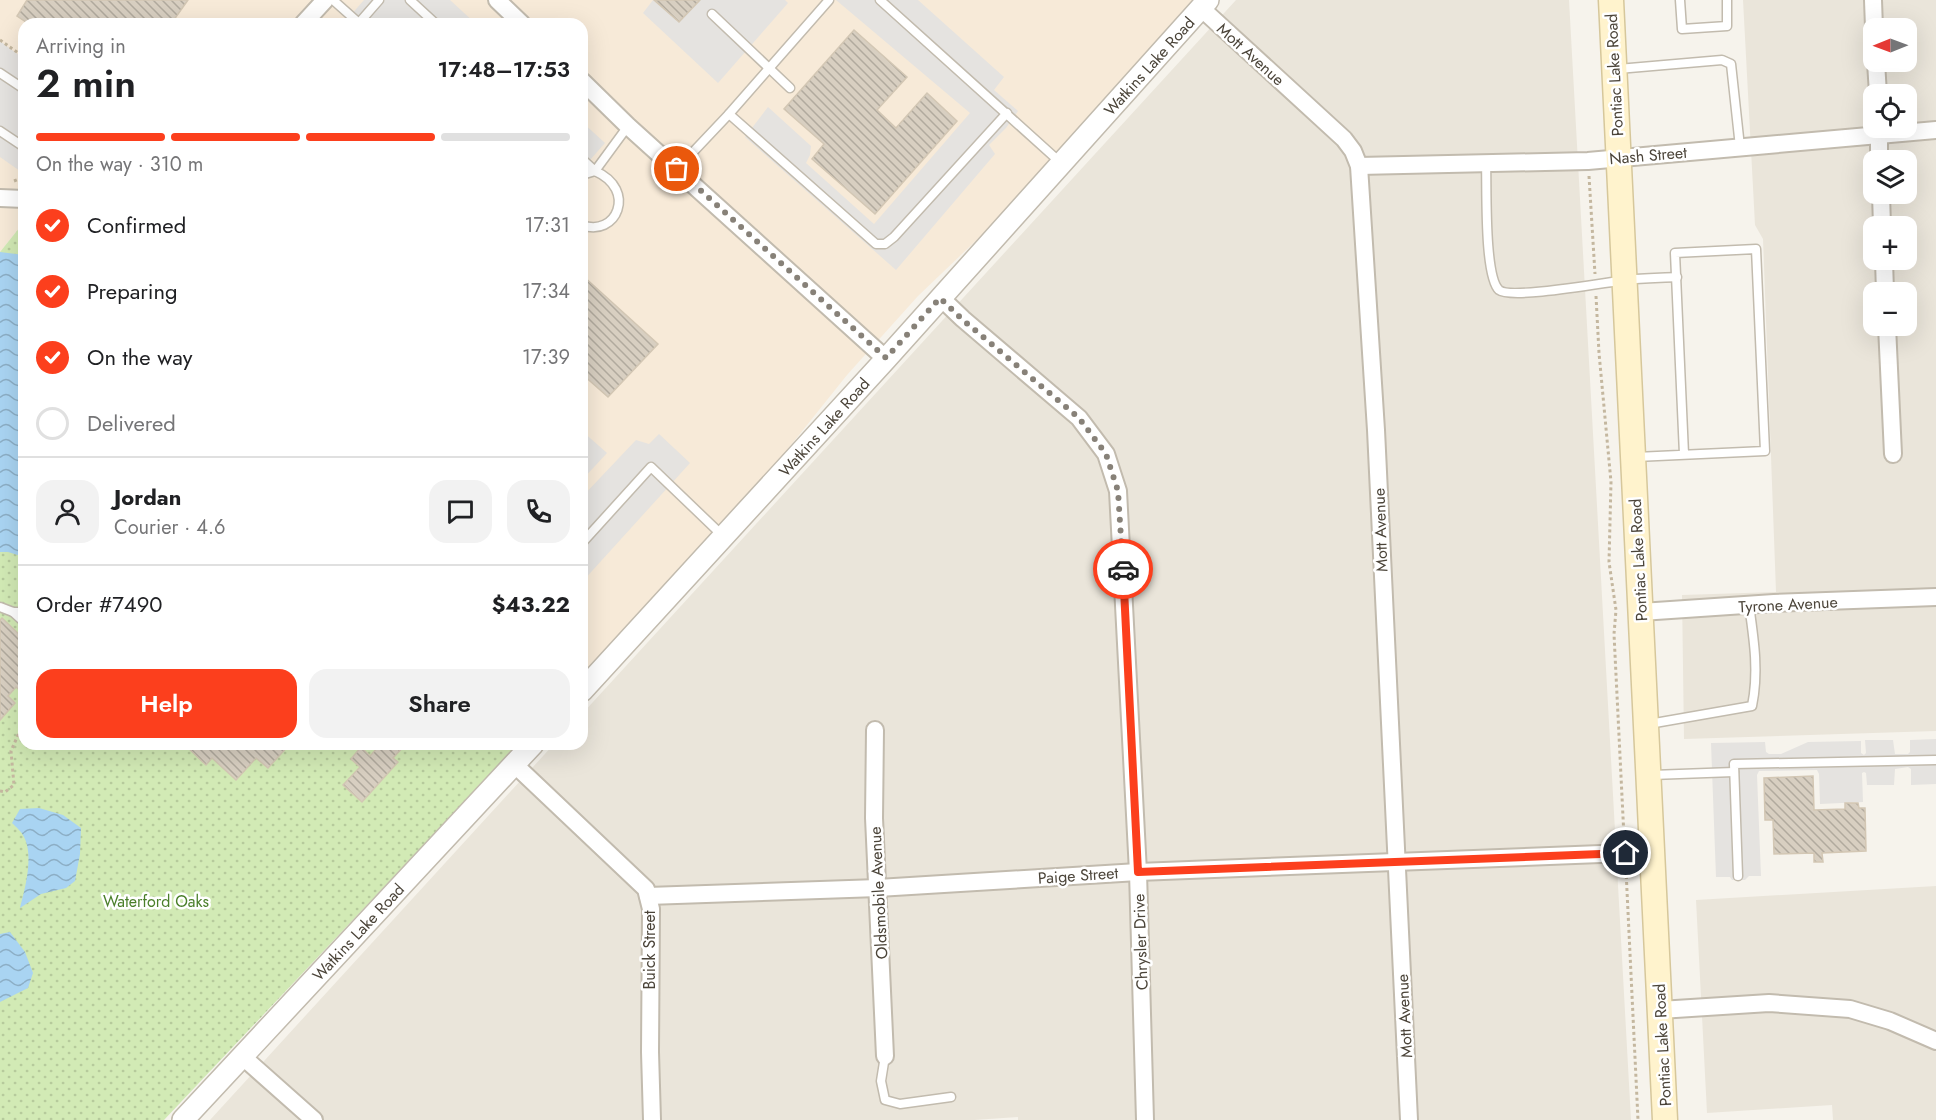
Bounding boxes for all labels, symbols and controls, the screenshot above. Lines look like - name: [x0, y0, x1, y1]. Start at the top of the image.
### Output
- street label: Watkins Lake Road: [1099, 12, 1200, 121]
- street label: Pontiac Lake Road: [1600, 13, 1629, 137]
- street label: Mott Avenue: [1212, 18, 1290, 91]
- north arrow: [1863, 18, 1917, 72]
- map controls: [1863, 18, 1917, 336]
- text: Arriving in: [36, 32, 126, 61]
- text: 17:48–17:53: [438, 53, 570, 85]
- text: 2 min: [36, 55, 136, 112]
- button: locate: [1863, 84, 1917, 138]
- street label: Nash Street: [1608, 141, 1688, 170]
- pin: [651, 143, 702, 194]
- text: On the way · 310 m: [36, 150, 203, 179]
- button: layers: [1863, 150, 1917, 204]
- icon: bag: [660, 152, 693, 185]
- icon: check: [36, 209, 69, 242]
- text: Confirmed: [87, 209, 186, 241]
- text: 17:31: [525, 211, 570, 240]
- button: +: [1863, 216, 1917, 270]
- icon: check: [36, 275, 69, 308]
- text: Preparing: [87, 275, 178, 307]
- text: 17:34: [522, 277, 570, 306]
- button: −: [1863, 282, 1917, 336]
- icon: check: [36, 341, 69, 374]
- text: On the way: [87, 341, 192, 373]
- text: 17:39: [522, 343, 570, 372]
- street label: Watkins Lake Road: [774, 373, 875, 482]
- text: Delivered: [87, 407, 176, 439]
- button: person: [36, 480, 99, 543]
- button: chat: [429, 480, 492, 543]
- button: phone: [507, 480, 570, 543]
- text: Jordan: [114, 481, 181, 513]
- street label: Mott Avenue: [1368, 488, 1393, 572]
- street label: Pontiac Lake Road: [1624, 498, 1653, 622]
- text: Courier · 4.6: [114, 513, 226, 542]
- courier: [1093, 539, 1153, 599]
- icon: car: [1107, 553, 1140, 586]
- text: Order #7490: [36, 588, 163, 620]
- text: $43.22: [492, 588, 570, 620]
- street label: Tyrone Avenue: [1738, 590, 1838, 619]
- button: Help: [36, 669, 297, 738]
- button: Share: [309, 669, 570, 738]
- street label: Oldsmobile Avenue: [864, 826, 893, 960]
- pin: [1600, 827, 1651, 878]
- icon: home: [1609, 836, 1642, 869]
- street label: Paige Street: [1037, 861, 1119, 890]
- street label: Watkins Lake Road: [307, 878, 410, 986]
- park label: Waterford Oaks: [103, 890, 209, 913]
- street label: Chrysler Drive: [1127, 893, 1154, 991]
- street label: Buick Street: [638, 910, 661, 990]
- street label: Mott Avenue: [1391, 973, 1418, 1059]
- street label: Pontiac Lake Road: [1648, 983, 1677, 1107]

